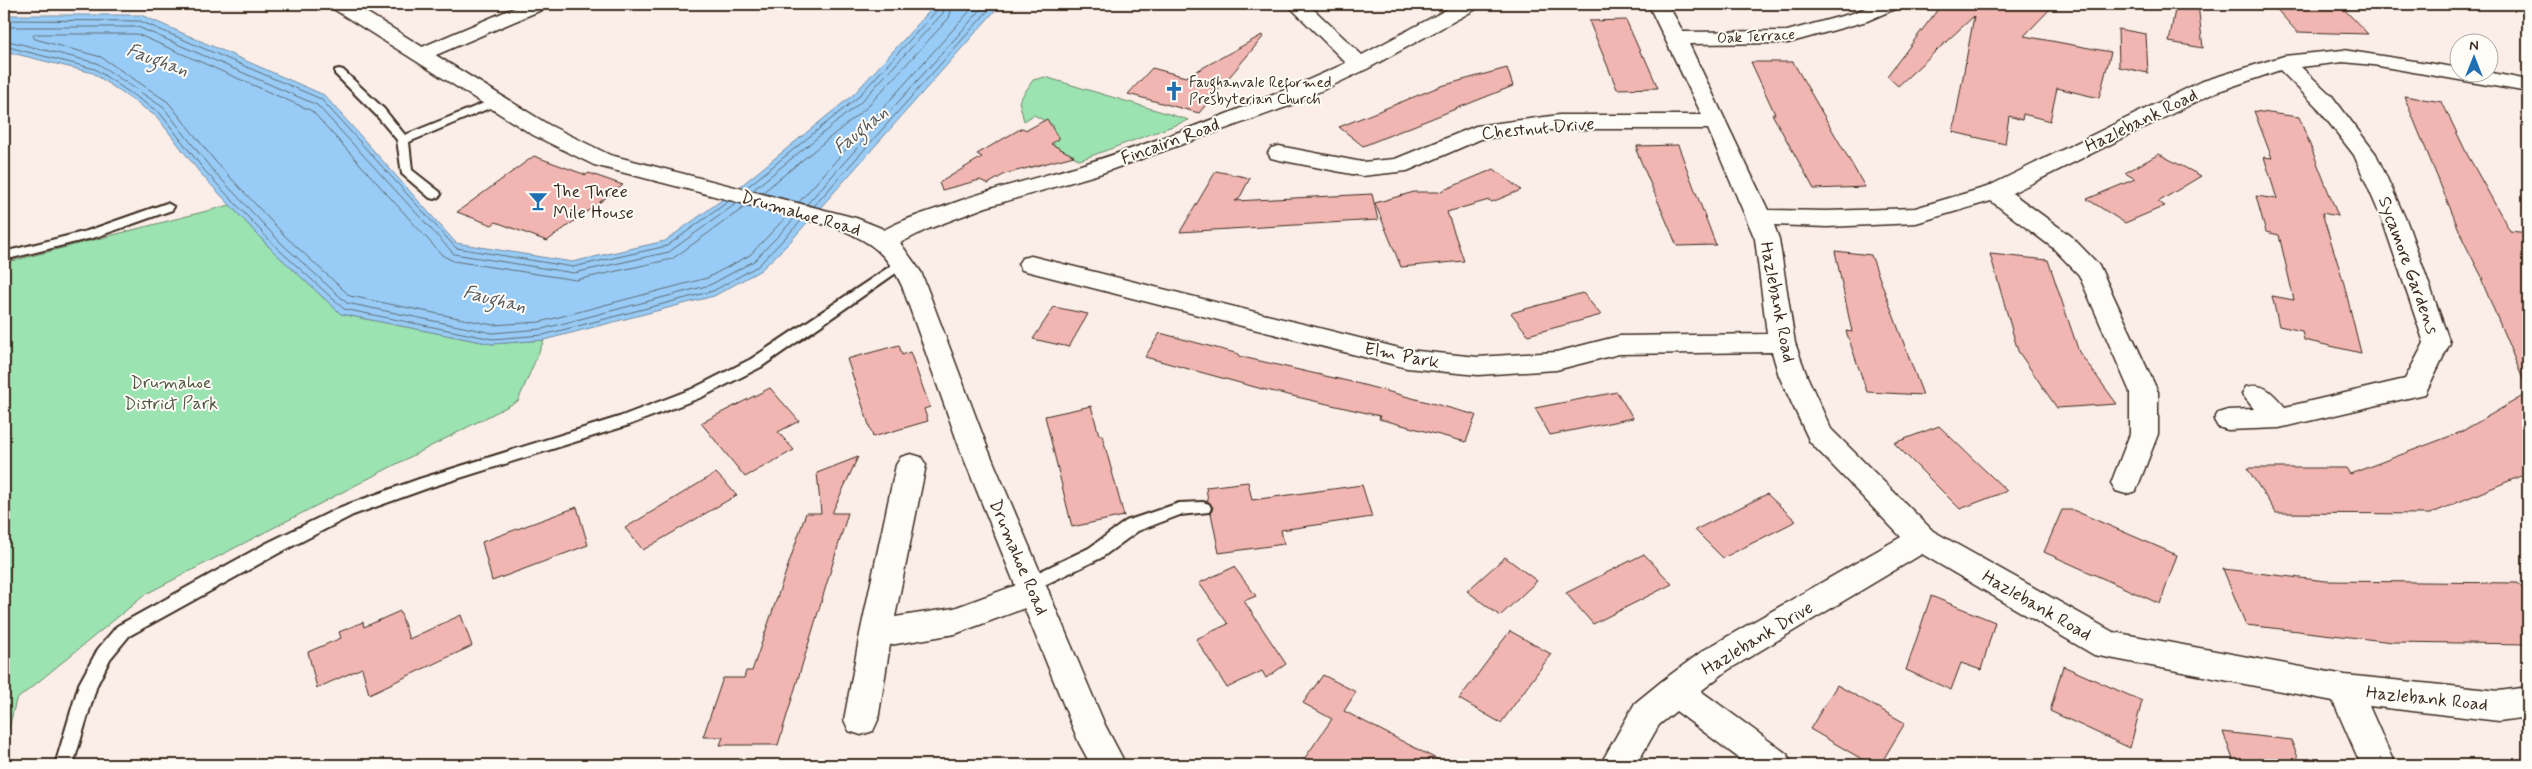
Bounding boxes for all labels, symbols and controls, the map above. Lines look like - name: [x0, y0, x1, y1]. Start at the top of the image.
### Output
- street label: Oak Terrace: [1716, 25, 1796, 49]
- north arrow: [2450, 32, 2500, 82]
- text: N: [2469, 37, 2479, 55]
- water label: Faughan: [122, 38, 192, 85]
- place label: Faughanvale Reformed Presbyterian Church: [1189, 73, 1332, 110]
- church icon: Faughanvale Reformed Presbyterian Church: [1163, 80, 1185, 102]
- street label: Hazlebank Road: [2081, 83, 2202, 159]
- water label: Faughan: [828, 100, 895, 162]
- street label: Chestnut Drive: [1481, 112, 1596, 146]
- street label: Fincairn Road: [1118, 113, 1223, 171]
- place label: The Three Mile House: [553, 180, 634, 225]
- street label: Drumahoe Road: [738, 185, 863, 243]
- bar icon: The Three Mile House: [527, 190, 549, 212]
- street label: Sycamore Gardens: [2372, 193, 2444, 338]
- street label: Hazlebank Road: [1754, 240, 1800, 365]
- water label: Faughan: [460, 280, 529, 321]
- street label: Elm Park: [1362, 337, 1441, 375]
- park label: Drumahoe District Park: [124, 371, 218, 416]
- street label: Drumahoe Road: [983, 496, 1053, 619]
- street label: Hazlebank Road: [1977, 565, 2096, 647]
- street label: Hazlebank Drive: [1697, 596, 1818, 682]
- street label: Hazlebank Road: [2365, 681, 2489, 717]

